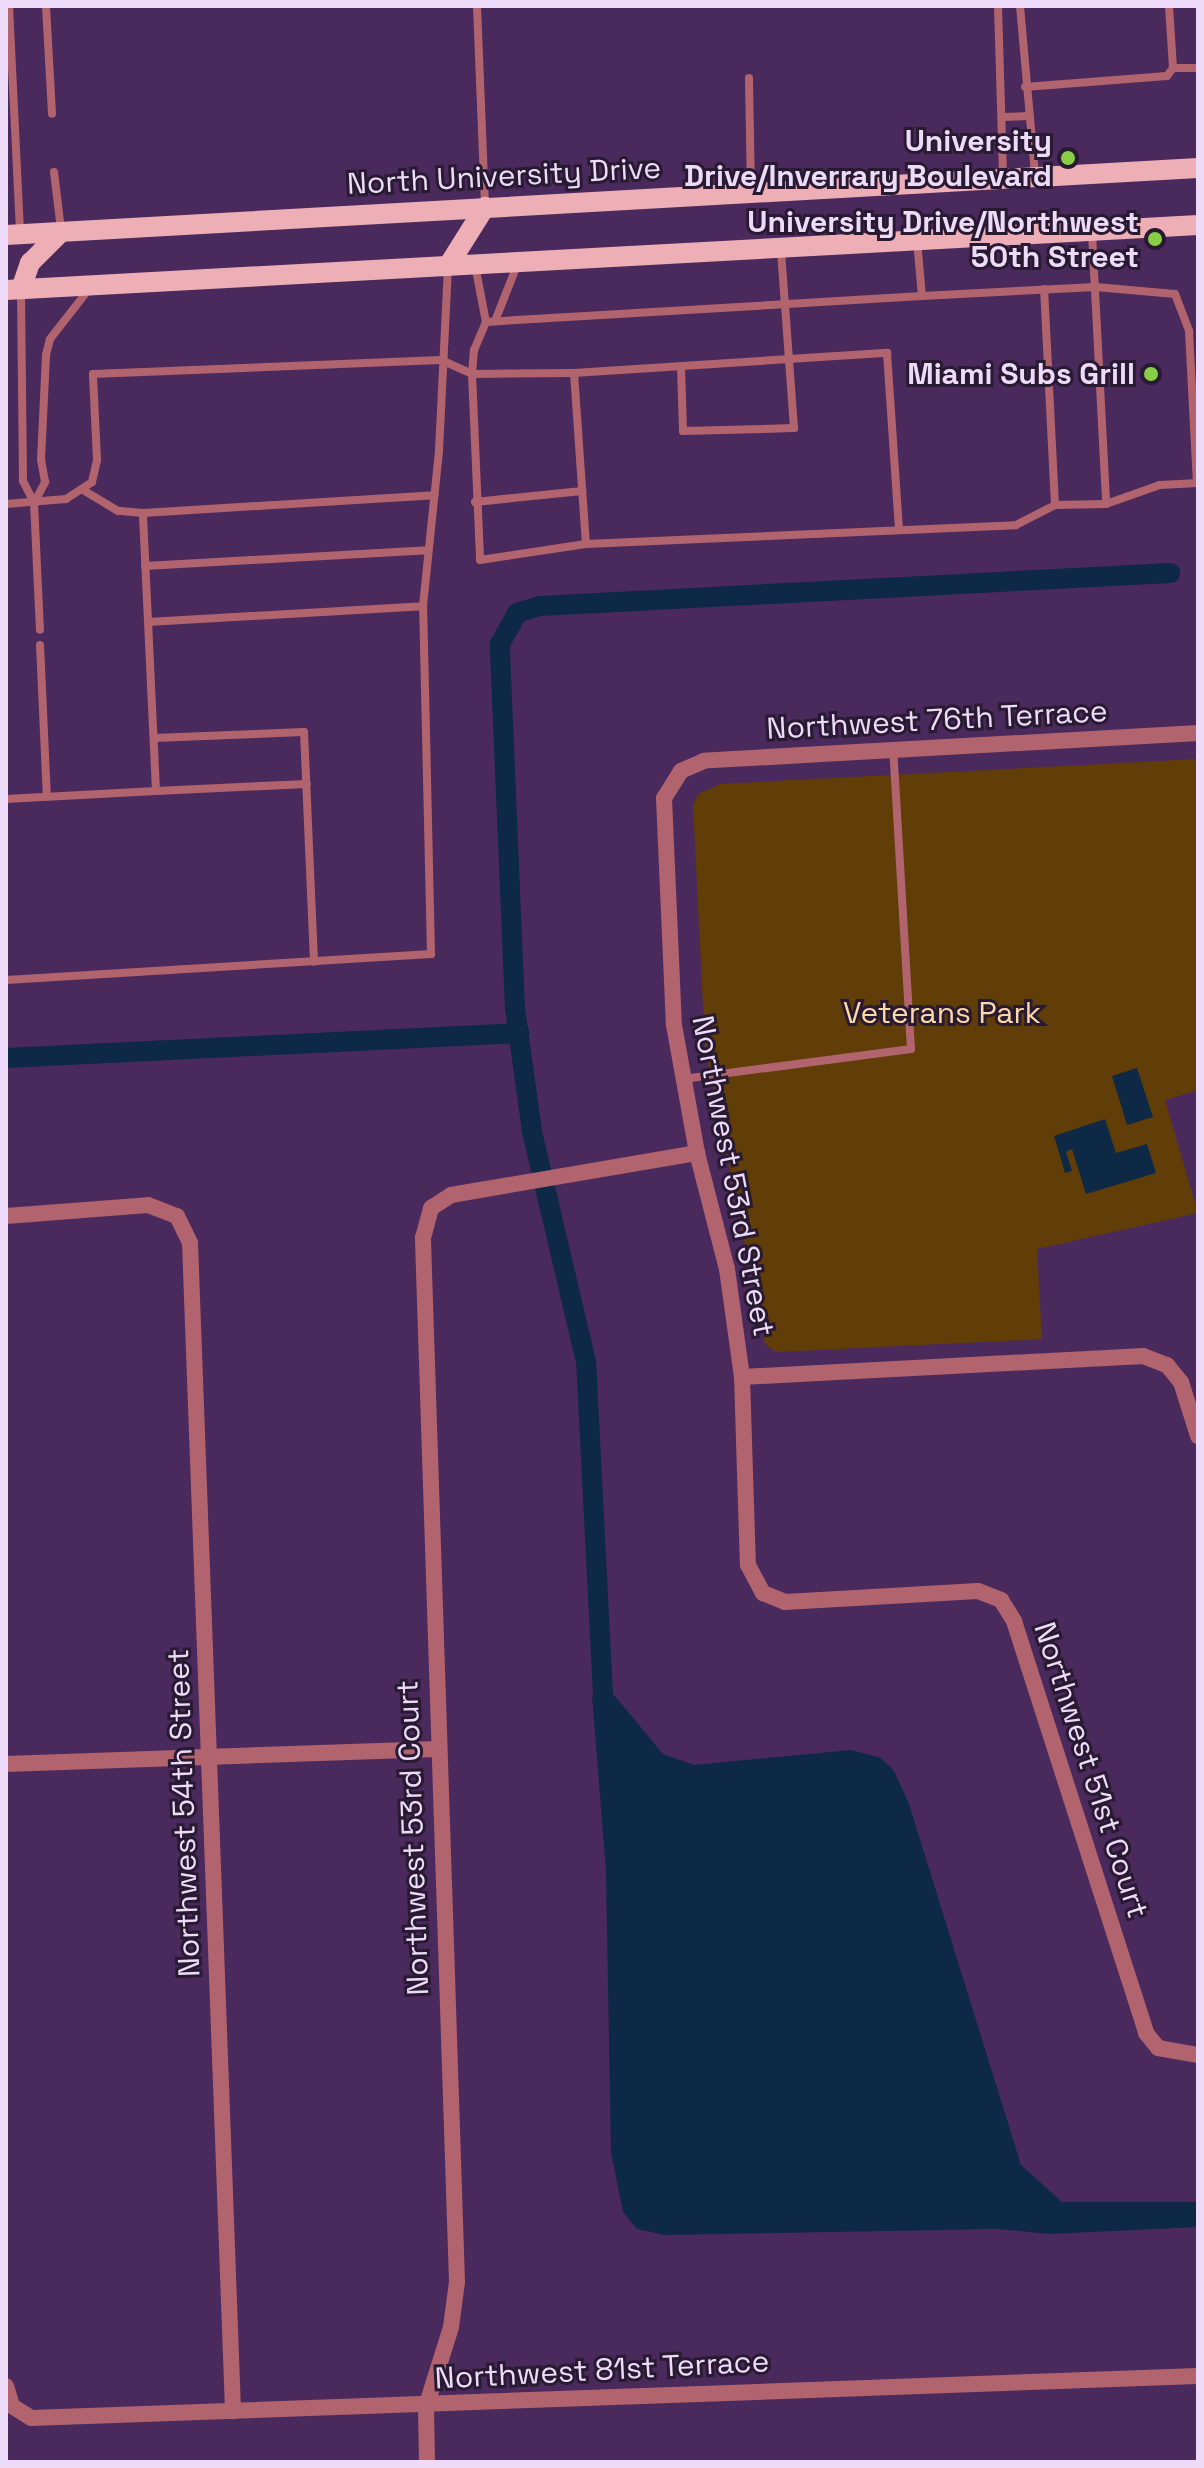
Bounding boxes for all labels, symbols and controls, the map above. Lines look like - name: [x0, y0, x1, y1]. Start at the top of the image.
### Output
- place label: University Drive/Inverrary Boulevard: [684, 123, 1052, 194]
- marker: University Drive/Inverrary Boulevard: [1059, 149, 1077, 167]
- street label: North University Drive: [346, 150, 662, 202]
- place label: University Drive/Northwest 50th Street: [747, 204, 1139, 274]
- marker: University Drive/Northwest 50th Street: [1146, 230, 1164, 248]
- place label: Miami Subs Grill: [907, 356, 1135, 392]
- marker: Miami Subs Grill: [1142, 365, 1160, 383]
- street label: Northwest 76th Terrace: [765, 693, 1109, 747]
- park label: Veterans Park: [843, 995, 1041, 1031]
- street label: Northwest 53rd Street: [684, 1013, 782, 1339]
- street label: Northwest 51st Court: [1026, 1618, 1156, 1922]
- street label: Northwest 54th Street: [160, 1648, 208, 1978]
- street label: Northwest 53rd Court: [390, 1680, 436, 1996]
- street label: Northwest 81st Terrace: [434, 2343, 770, 2397]

